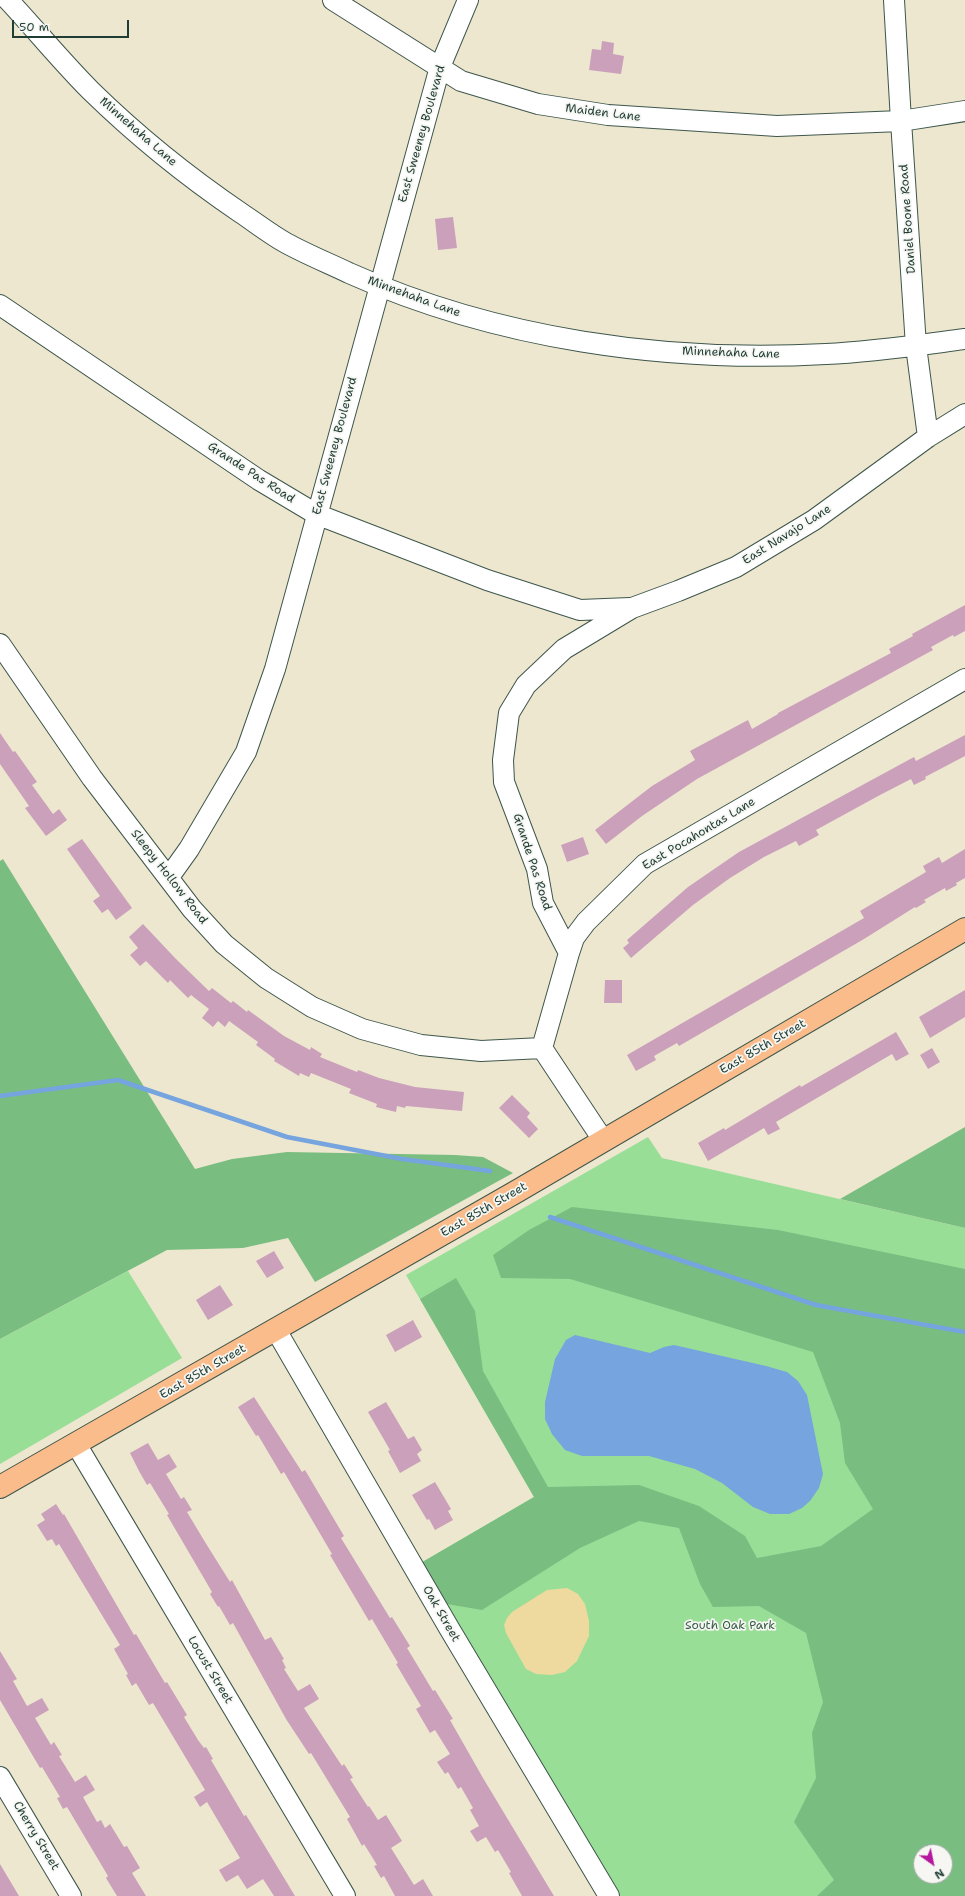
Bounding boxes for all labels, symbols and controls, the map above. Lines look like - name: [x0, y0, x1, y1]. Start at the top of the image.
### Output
- scale bar: [14, 12, 131, 38]
- text: 50 m: [19, 19, 49, 35]
- street label: East Sweeney Boulevard: [395, 64, 449, 204]
- street label: Minnehaha Lane: [96, 95, 180, 169]
- street label: Maiden Lane: [565, 101, 641, 125]
- street label: Daniel Boone Road: [897, 164, 919, 274]
- street label: Minnehaha Lane: [366, 274, 462, 320]
- street label: Minnehaha Lane: [682, 344, 780, 362]
- street label: East Sweeney Boulevard: [310, 375, 360, 517]
- street label: Grande Pas Road: [205, 439, 297, 507]
- street label: East Navajo Lane: [740, 502, 834, 568]
- street label: East Pocahontas Lane: [640, 795, 758, 873]
- street label: Grande Pas Road: [510, 812, 554, 912]
- street label: Sleepy Hollow Road: [128, 827, 210, 927]
- street label: East 85th Street: [717, 1016, 809, 1078]
- street label: East 85th Street: [438, 1179, 530, 1241]
- street label: East 85th Street: [157, 1341, 249, 1403]
- street label: Oak Street: [419, 1583, 463, 1645]
- park label: South Oak Park: [685, 1619, 775, 1633]
- street label: Locust Street: [184, 1634, 236, 1706]
- street label: Cherry Street: [10, 1799, 62, 1873]
- north arrow: [913, 1844, 953, 1884]
- text: N: [932, 1865, 947, 1882]

